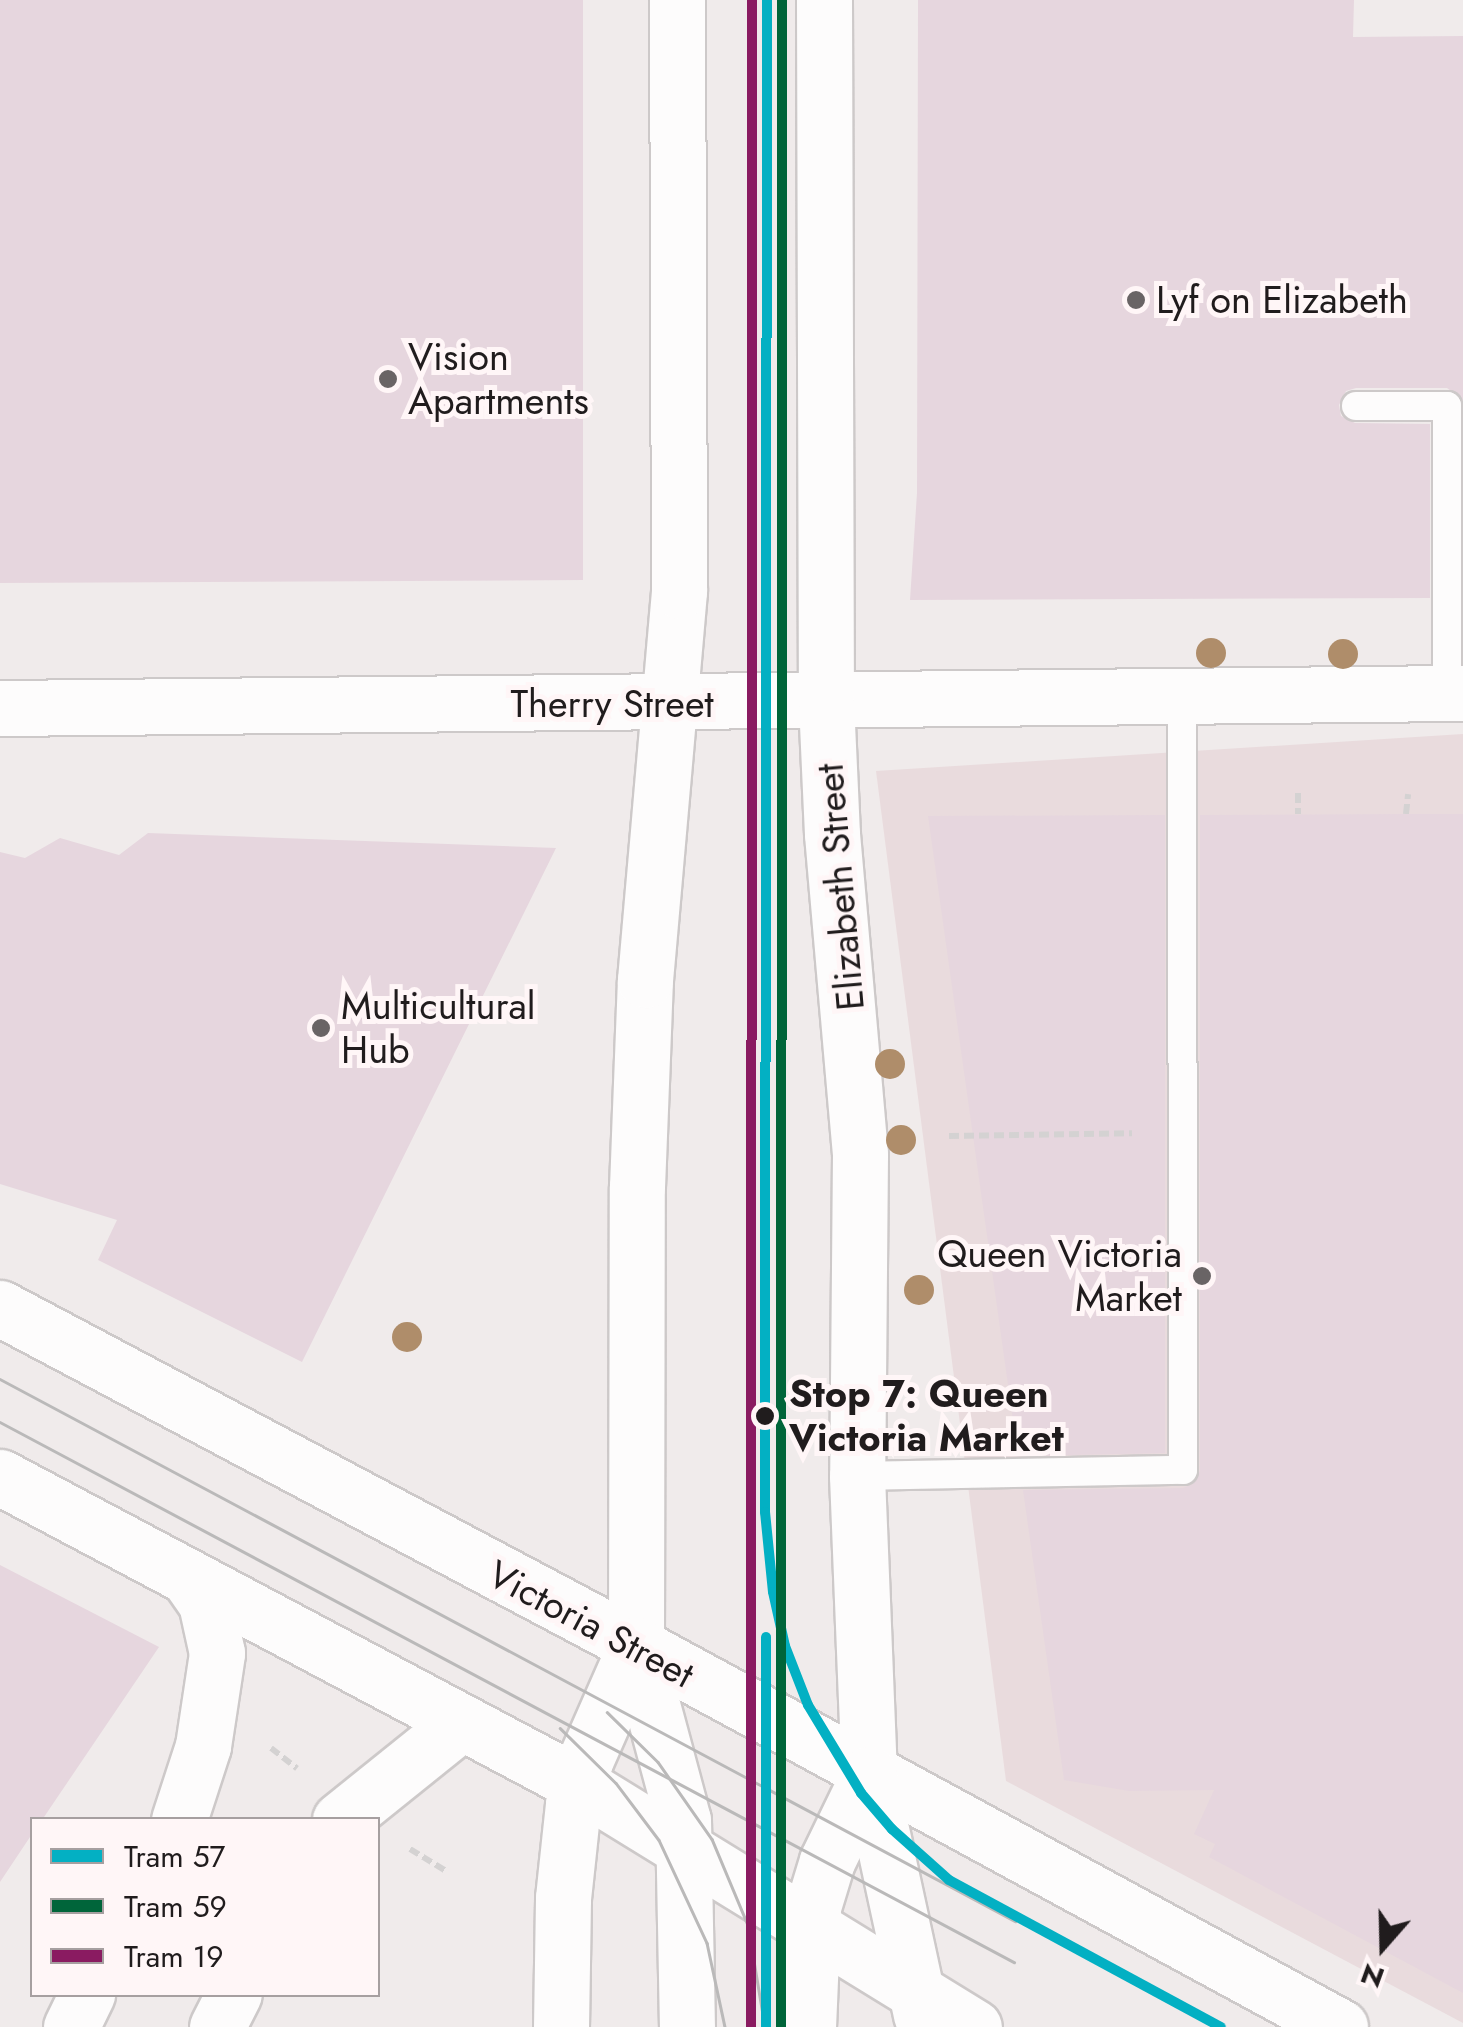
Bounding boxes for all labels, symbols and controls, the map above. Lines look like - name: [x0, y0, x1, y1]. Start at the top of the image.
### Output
- place label: Lyf on Elizabeth: [1156, 277, 1408, 323]
- marker: Lyf on Elizabeth: [1125, 289, 1147, 311]
- place label: Vision Apartments: [408, 334, 589, 424]
- marker: Vision Apartments: [377, 368, 399, 390]
- street label: Therry Street: [510, 681, 714, 727]
- street label: Elizabeth Street: [806, 762, 874, 1012]
- place label: Multicultural Hub: [341, 983, 535, 1072]
- marker: Multicultural Hub: [310, 1017, 332, 1039]
- place label: Queen Victoria Market: [937, 1231, 1182, 1320]
- marker: Queen Victoria Market: [1191, 1265, 1213, 1287]
- place label: Stop 7: Queen Victoria Market: [789, 1371, 1064, 1460]
- marker: Stop 7: Queen Victoria Market: [750, 1401, 780, 1431]
- street label: Victoria Street: [480, 1551, 702, 1697]
- legend: [30, 1817, 380, 1997]
- text: Tram 57: [124, 1835, 225, 1878]
- text: Tram 59: [124, 1885, 227, 1928]
- north arrow: [1333, 1897, 1433, 1997]
- text: Tram 19: [124, 1935, 223, 1978]
- text: N: [1355, 1953, 1390, 1999]

